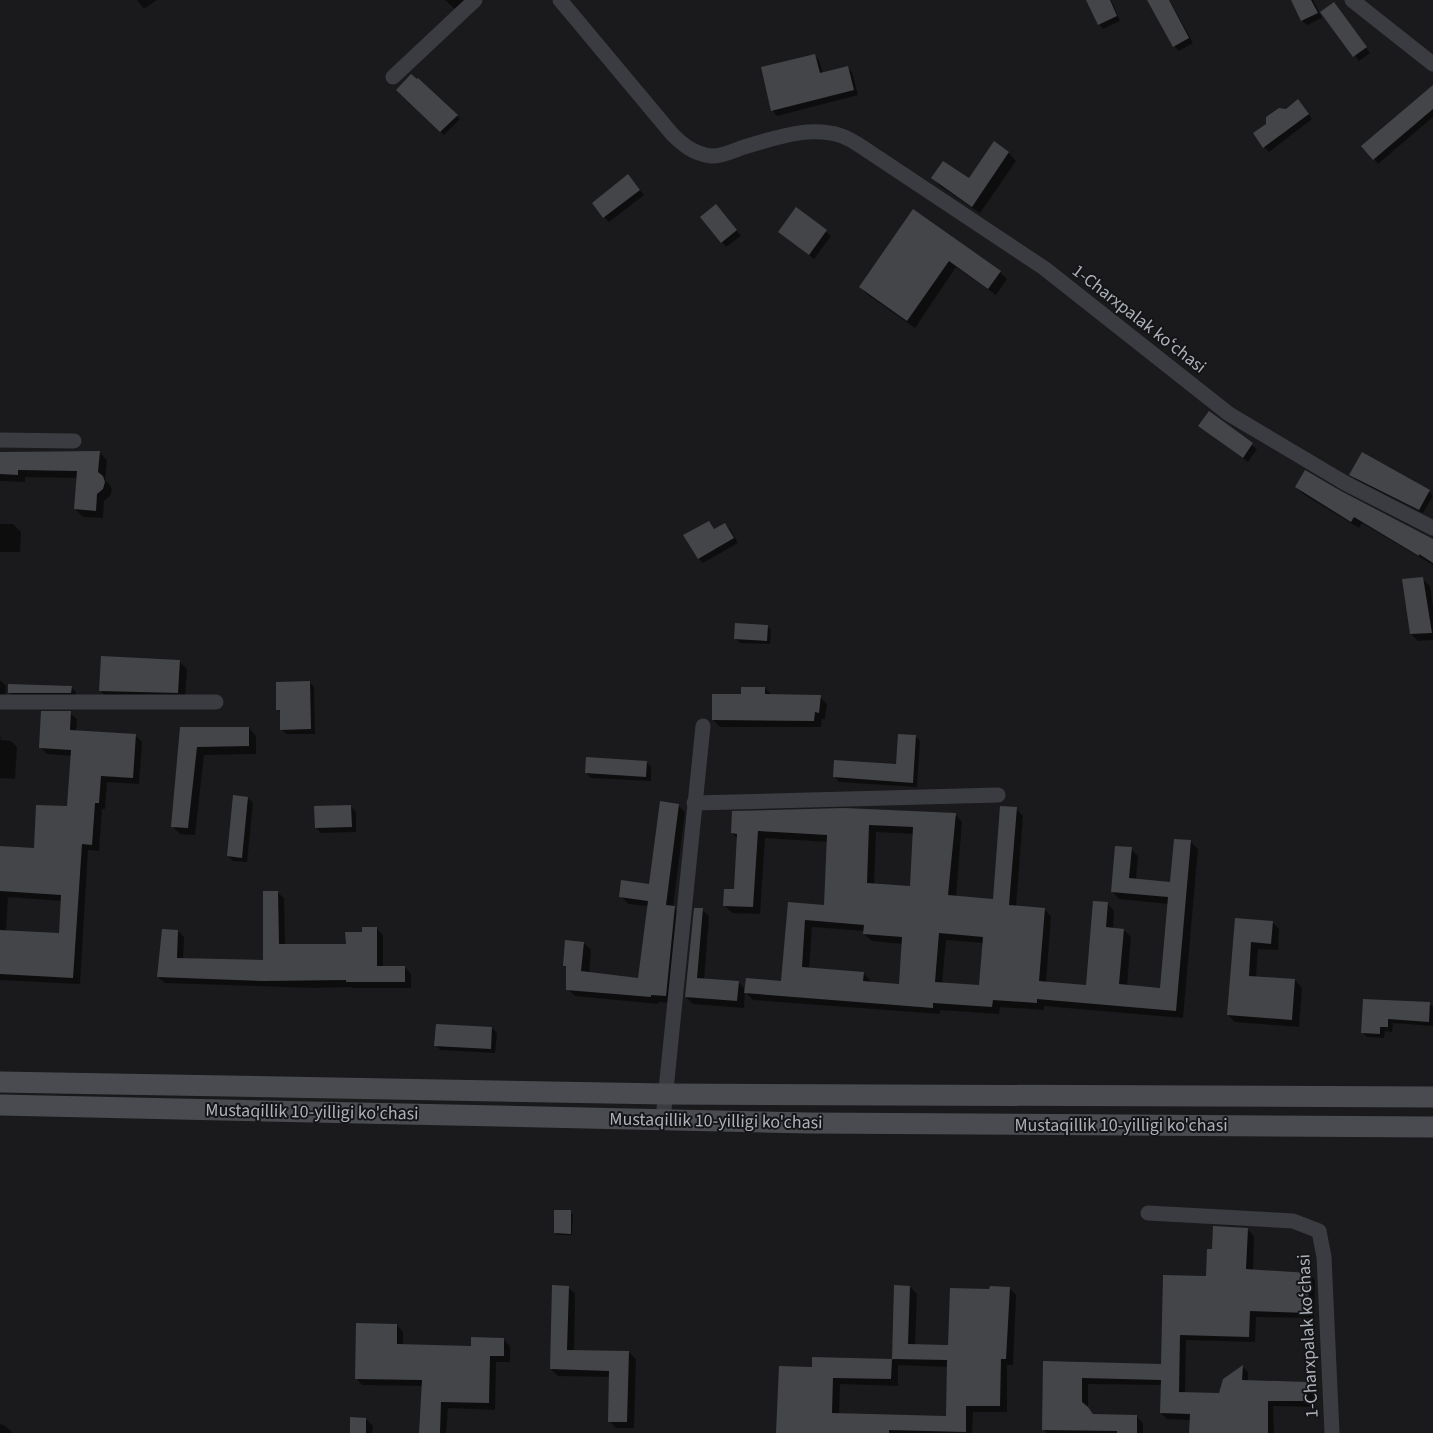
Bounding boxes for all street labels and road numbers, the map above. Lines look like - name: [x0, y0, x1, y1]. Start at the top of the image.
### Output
- street label: 1-Charxpalak koʻchasi: [1067, 259, 1211, 379]
- street label: Mustaqillik 10-yilligi ko'chasi: [205, 1098, 419, 1126]
- street label: Mustaqillik 10-yilligi ko'chasi: [609, 1107, 823, 1135]
- street label: Mustaqillik 10-yilligi ko'chasi: [1014, 1113, 1228, 1138]
- street label: 1-Charxpalak koʻchasi: [1291, 1253, 1325, 1419]

